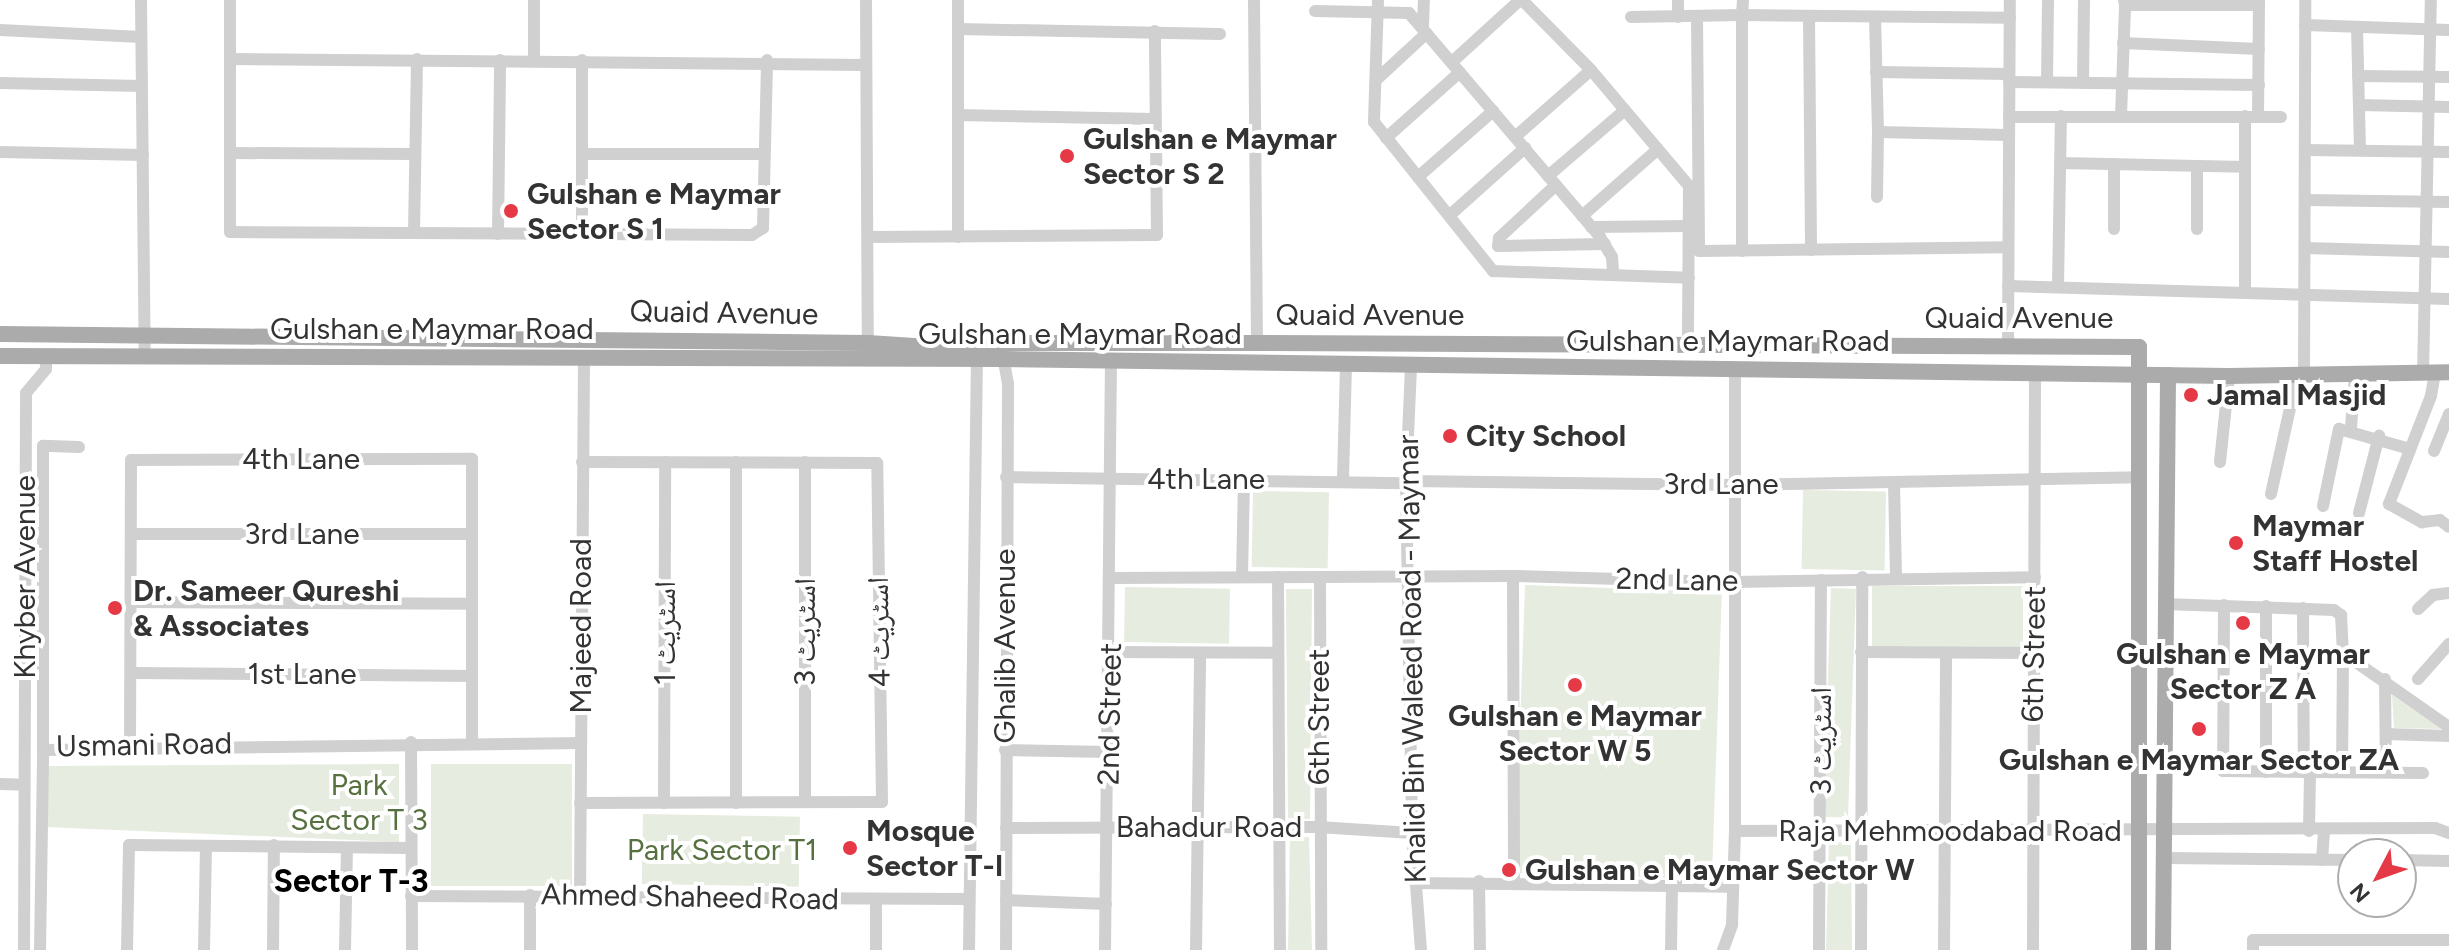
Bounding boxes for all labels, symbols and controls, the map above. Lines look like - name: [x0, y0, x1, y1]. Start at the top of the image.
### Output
- place label: Gulshan e Maymar Sector S 2: [1083, 121, 1337, 192]
- marker: Gulshan e Maymar Sector S 2: [1058, 147, 1076, 165]
- place label: Gulshan e Maymar Sector S 1: [527, 176, 781, 246]
- marker: Gulshan e Maymar Sector S 1: [502, 202, 520, 220]
- street label: Quaid Avenue: [629, 293, 819, 333]
- street label: Quaid Avenue: [1276, 297, 1464, 333]
- street label: Quaid Avenue: [1925, 300, 2113, 336]
- street label: Gulshan e Maymar Road: [270, 311, 594, 347]
- street label: Gulshan e Maymar Road: [918, 316, 1242, 352]
- street label: Gulshan e Maymar Road: [1566, 323, 1890, 359]
- place label: Jamal Masjid: [2207, 377, 2386, 413]
- marker: Jamal Masjid: [2182, 386, 2200, 404]
- place label: City School: [1466, 418, 1626, 454]
- marker: City School: [1441, 427, 1459, 445]
- street label: Khalid Bin Waleed Road - Maymar: [1390, 434, 1434, 884]
- street label: 4th Lane: [242, 441, 360, 477]
- street label: 4th Lane: [1147, 461, 1265, 497]
- street label: 3rd Lane: [1663, 466, 1779, 502]
- street label: Khyber Avenue: [7, 475, 43, 679]
- place label: Maymar Staff Hostel: [2252, 508, 2418, 578]
- street label: 3rd Lane: [244, 516, 360, 552]
- marker: Maymar Staff Hostel: [2227, 534, 2245, 552]
- street label: Majeed Road: [563, 538, 599, 714]
- street label: Ghalib Avenue: [987, 549, 1023, 743]
- street label: 2nd Lane: [1615, 561, 1739, 599]
- place label: Dr. Sameer Qureshi & Associates: [133, 573, 400, 644]
- street label: اسٹریٹ 4: [860, 576, 898, 688]
- street label: اسٹریٹ 3: [787, 578, 823, 686]
- street label: اسٹریٹ 1: [647, 581, 683, 685]
- street label: 6th Street: [2015, 585, 2053, 723]
- marker: Dr. Sameer Qureshi & Associates: [104, 597, 126, 619]
- marker: Gulshan e Maymar Sector Z A: [2234, 614, 2252, 632]
- place label: Gulshan e Maymar Sector Z A: [2116, 636, 2370, 706]
- street label: 2nd Street: [1091, 642, 1129, 786]
- street label: 6th Street: [1301, 649, 1337, 785]
- street label: 1st Lane: [247, 656, 357, 692]
- marker: Gulshan e Maymar Sector W 5: [1566, 676, 1584, 694]
- street label: اسٹریٹ 3: [1803, 687, 1839, 795]
- place label: Gulshan e Maymar Sector W 5: [1448, 698, 1702, 768]
- marker: Gulshan e Maymar Sector ZA: [2190, 720, 2208, 738]
- street label: Usmani Road: [56, 725, 232, 765]
- place label: Gulshan e Maymar Sector ZA: [1999, 742, 2399, 778]
- park label: Park Sector T 3: [290, 767, 428, 838]
- street label: Bahadur Road: [1116, 809, 1302, 845]
- place label: Mosque Sector T-I: [866, 813, 1003, 884]
- street label: Raja Mehmoodabad Road: [1778, 813, 2122, 849]
- park label: Park Sector T1: [627, 832, 817, 868]
- north arrow: [2337, 838, 2417, 918]
- marker: Mosque Sector T-I: [841, 839, 859, 857]
- place label: Gulshan e Maymar Sector W: [1525, 852, 1914, 888]
- marker: Gulshan e Maymar Sector W: [1500, 861, 1518, 879]
- district label: Sector T-3: [273, 862, 429, 900]
- street label: Ahmed Shaheed Road: [541, 876, 839, 918]
- text: N: [2344, 877, 2376, 908]

